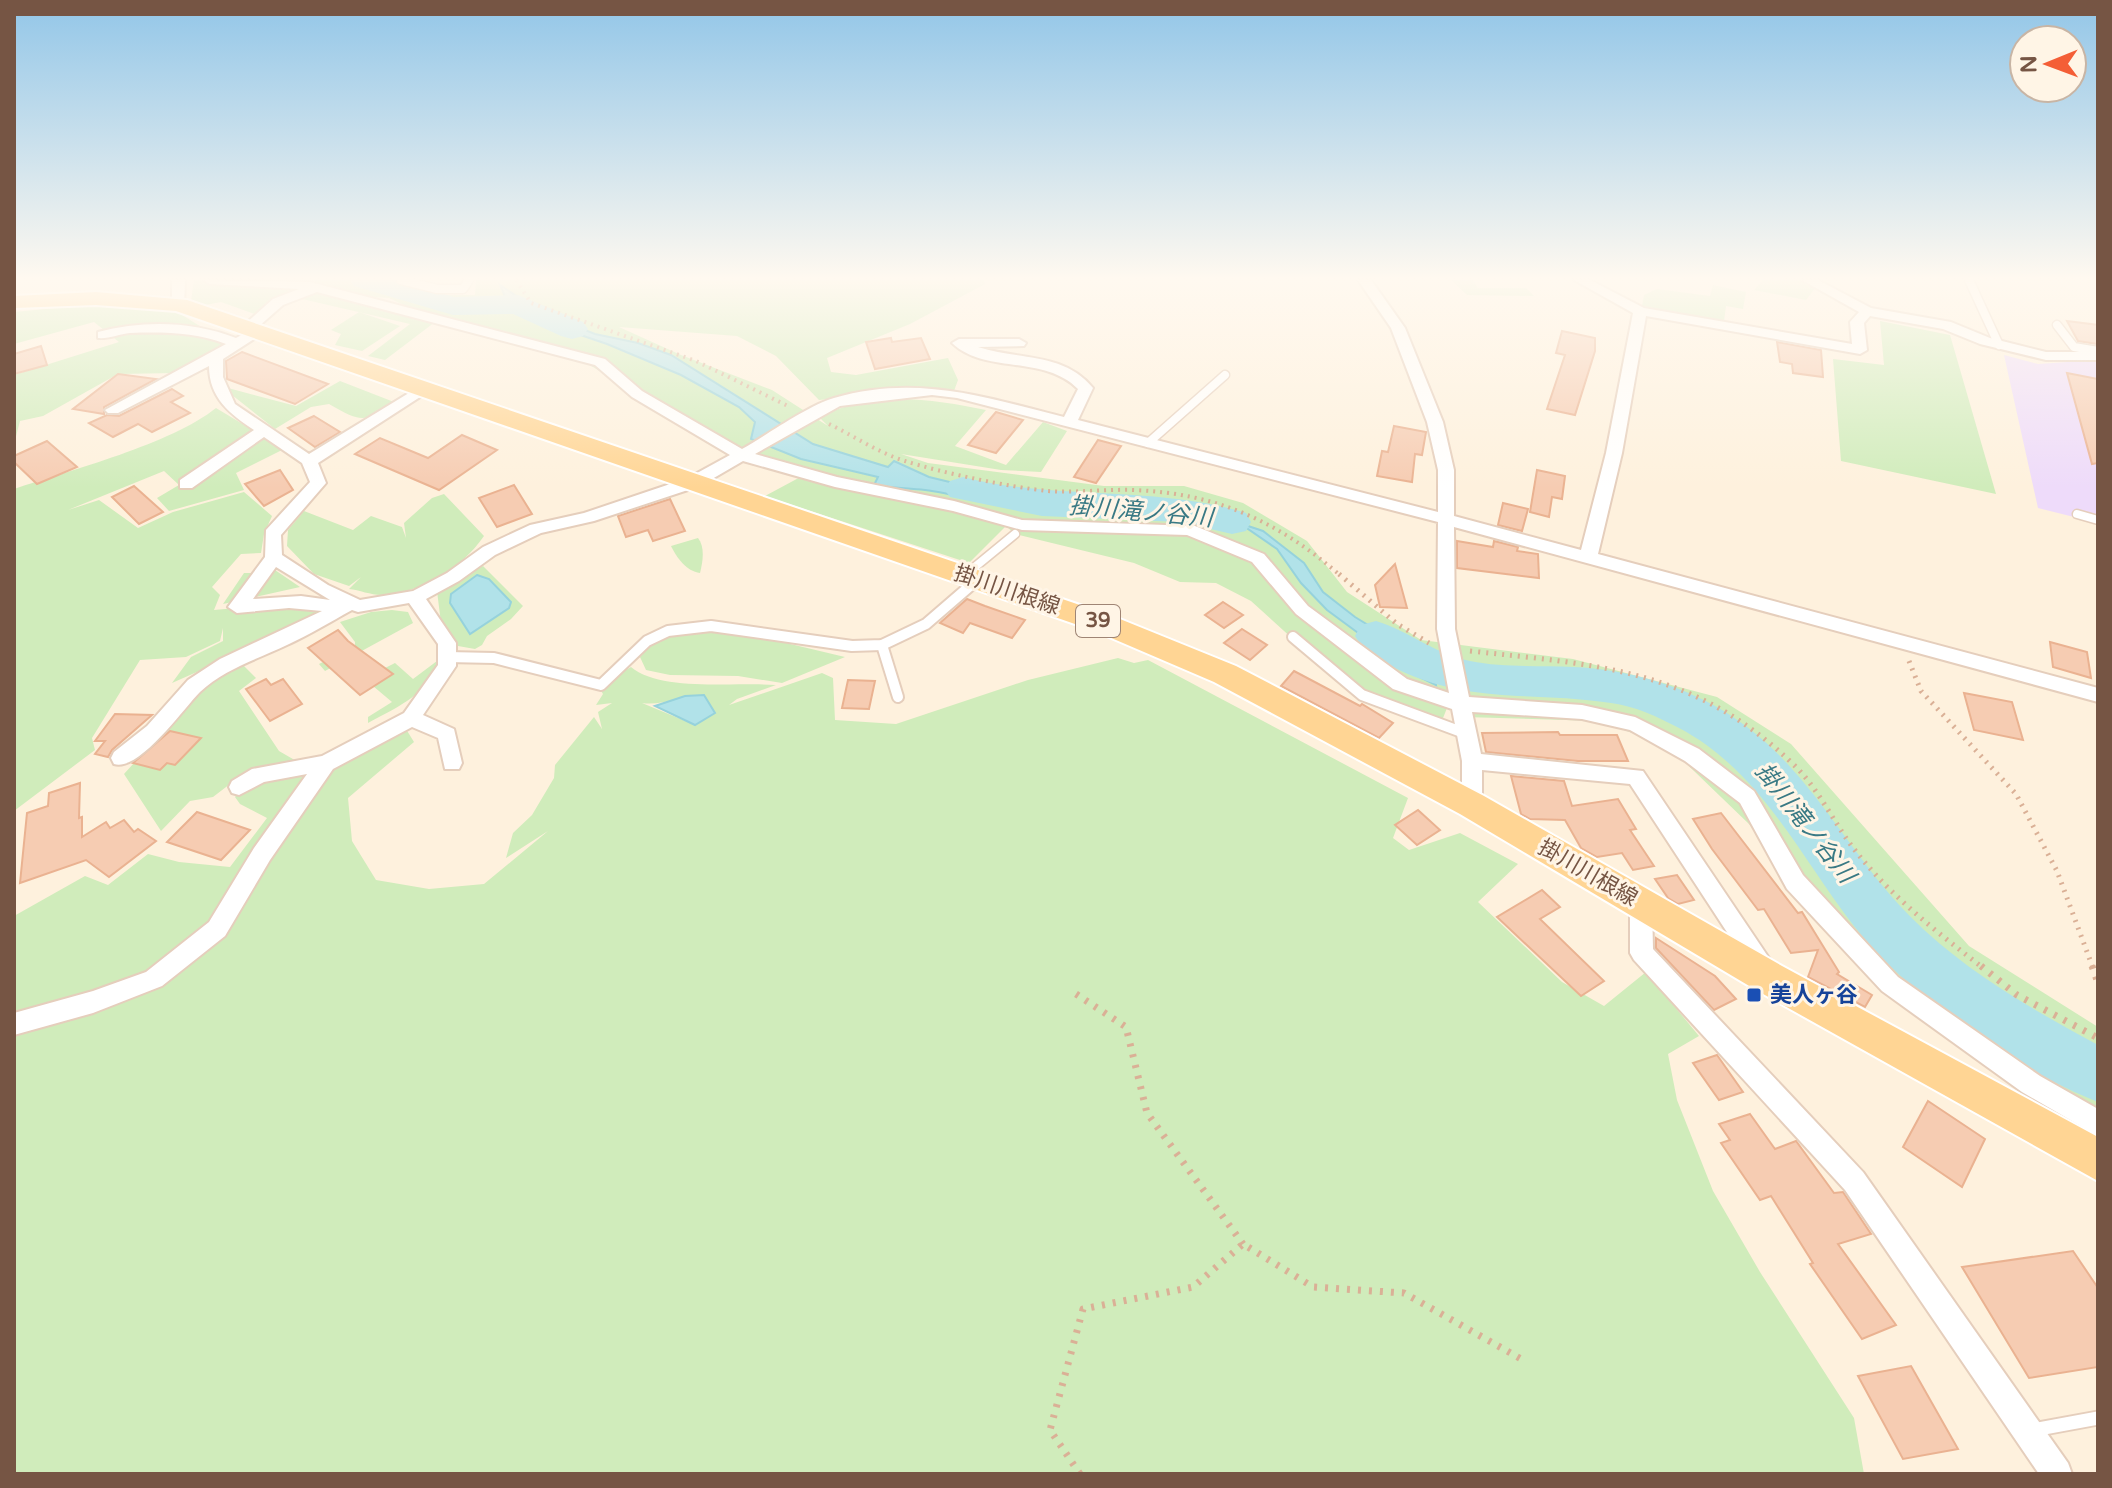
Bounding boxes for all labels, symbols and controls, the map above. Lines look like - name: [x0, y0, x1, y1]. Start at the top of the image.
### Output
- north arrow: [2008, 24, 2088, 104]
- text: N: [2016, 55, 2042, 73]
- water label: 掛川滝ノ谷川: [1068, 491, 1217, 533]
- street label: 掛川川根線: [951, 560, 1063, 620]
- road number: 39: [1076, 605, 1120, 637]
- water label: 掛川滝ノ谷川: [1749, 757, 1863, 891]
- street label: 掛川川根線: [1534, 834, 1642, 912]
- place label: 美人ヶ谷: [1770, 982, 1858, 1008]
- marker: 美人ヶ谷: [1745, 986, 1763, 1004]

